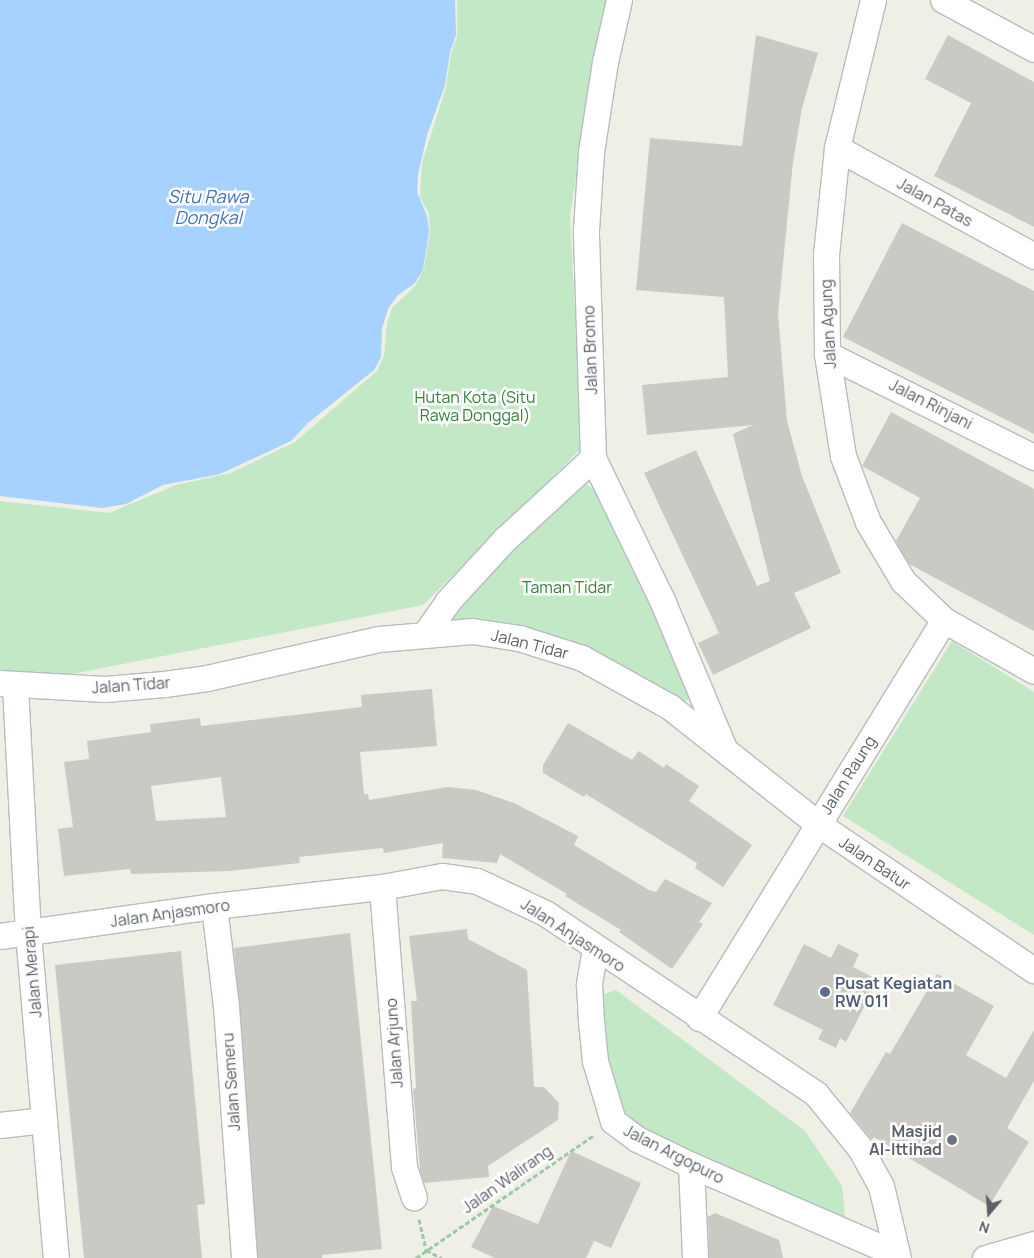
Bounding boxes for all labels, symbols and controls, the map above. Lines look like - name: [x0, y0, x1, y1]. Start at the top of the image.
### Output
- street label: Jalan Patas: [894, 173, 976, 231]
- water label: Situ Rawa Dongkal: [167, 186, 249, 228]
- street label: Jalan Agung: [816, 279, 840, 369]
- street label: Jalan Bromo: [579, 305, 601, 395]
- street label: Jalan Rinjani: [886, 375, 976, 433]
- park label: Hutan Kota (Situ Rawa Donggal): [415, 387, 535, 425]
- park label: Taman Tidar: [522, 577, 612, 597]
- street label: Jalan Tidar: [489, 625, 571, 663]
- street label: Jalan Tidar: [91, 673, 171, 697]
- street label: Jalan Raung: [816, 732, 880, 818]
- street label: Jalan Batur: [836, 832, 914, 894]
- street label: Jalan Anjasmoro: [517, 894, 629, 976]
- street label: Jalan Anjasmoro: [109, 895, 231, 931]
- street label: Jalan Merapi: [18, 925, 46, 1019]
- place label: Pusat Kegiatan RW 011: [835, 973, 952, 1011]
- marker: Pusat Kegiatan RW 011: [819, 986, 831, 998]
- street label: Jalan Arjuno: [381, 997, 407, 1089]
- street label: Jalan Semeru: [218, 1032, 244, 1132]
- street label: Jalan Argopuro: [621, 1120, 727, 1188]
- place label: Masjid Al-Ittihad: [869, 1121, 942, 1159]
- marker: Masjid Al-Ittihad: [946, 1134, 958, 1146]
- street label: Jalan Walirang: [458, 1141, 556, 1217]
- north arrow: [964, 1188, 1014, 1238]
- text: N: [976, 1217, 992, 1238]

